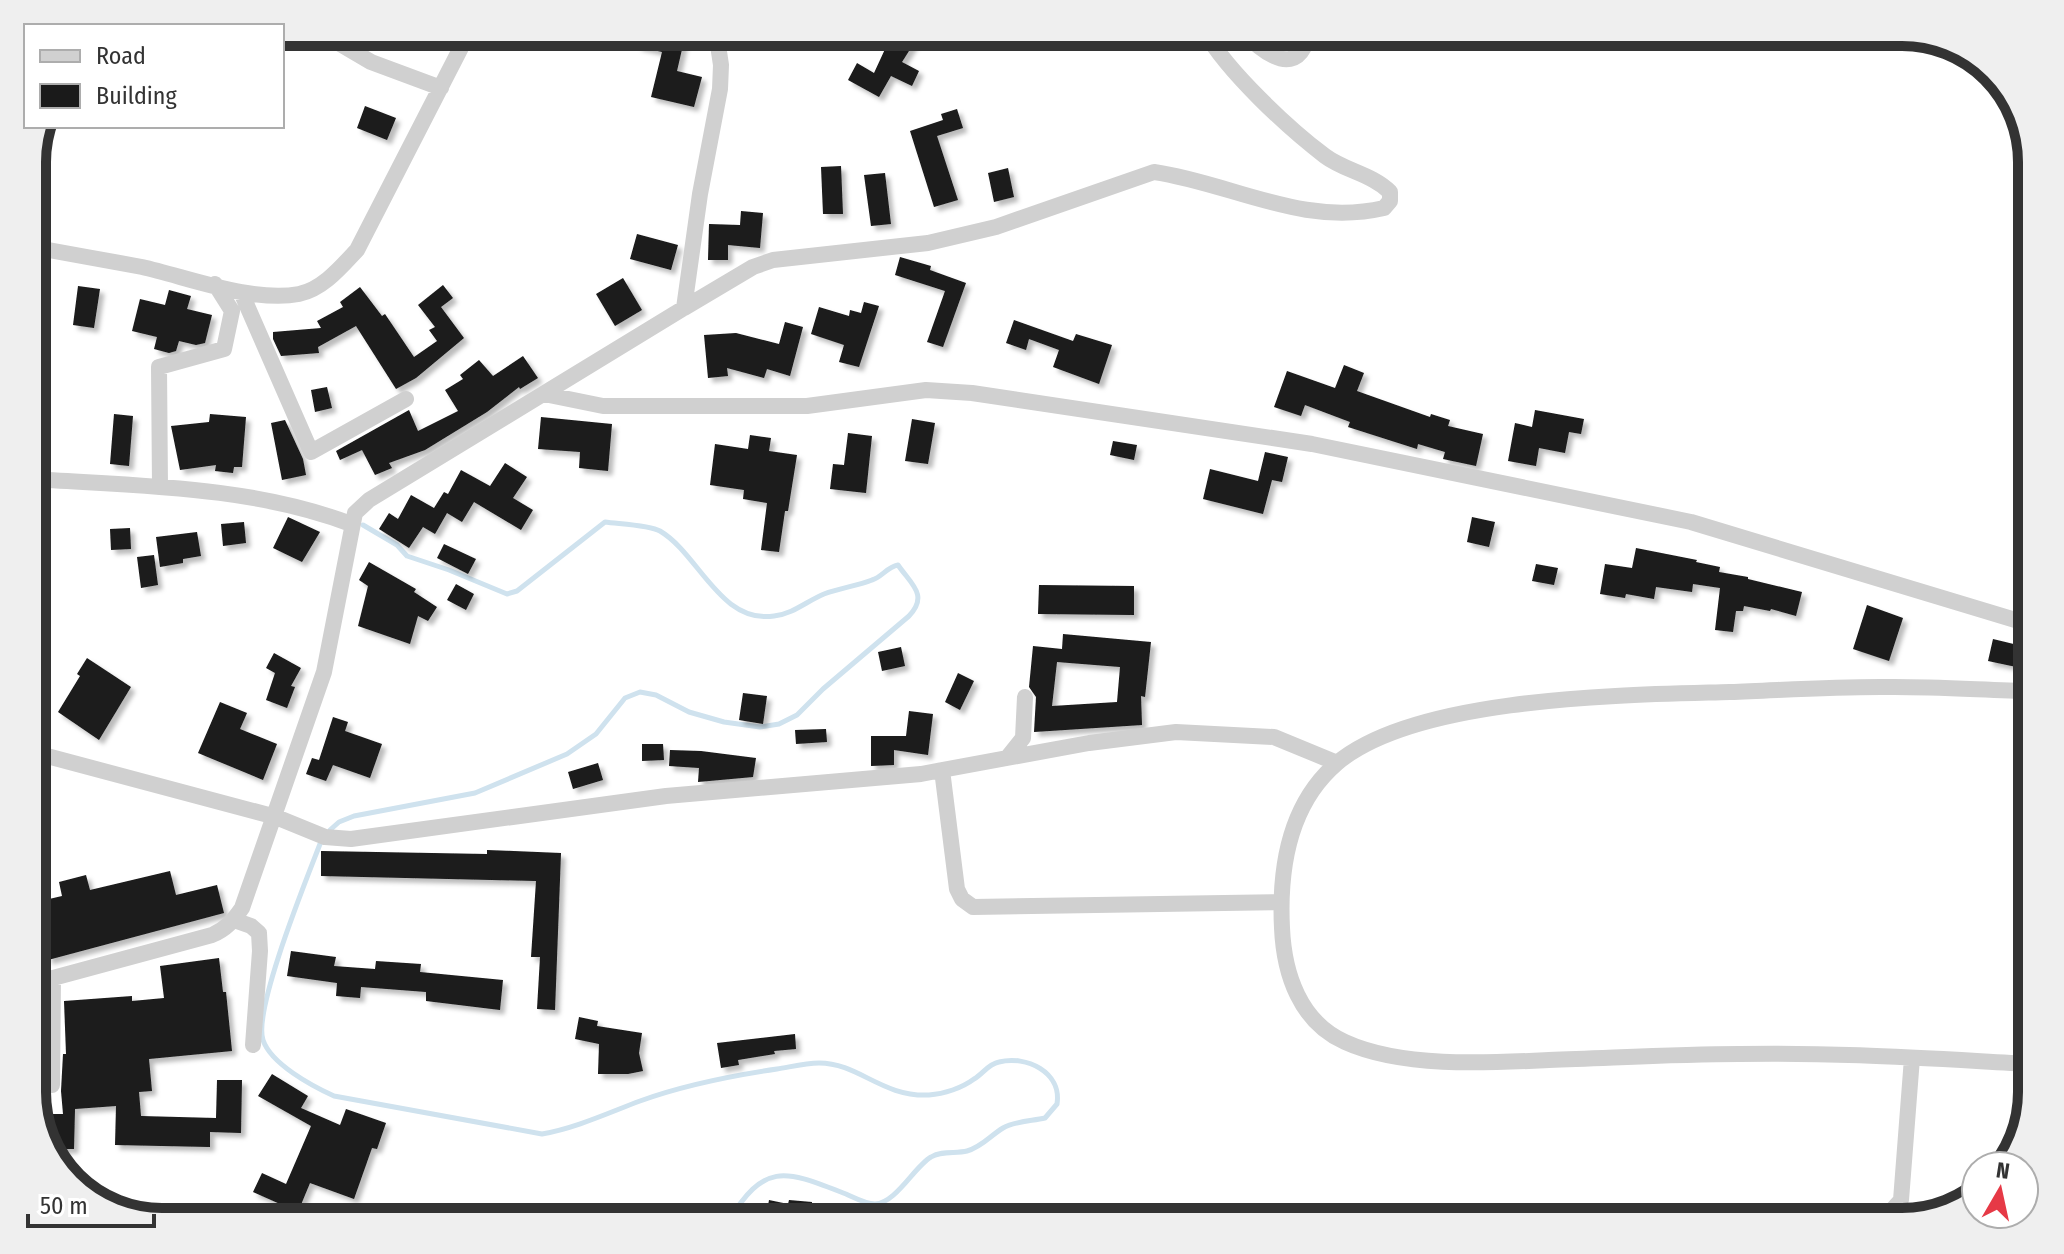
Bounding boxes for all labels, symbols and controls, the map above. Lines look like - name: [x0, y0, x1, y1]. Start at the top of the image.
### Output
- legend: [24, 24, 284, 128]
- text: Road: [96, 42, 146, 70]
- text: Building: [96, 82, 178, 110]
- north arrow: [1960, 1150, 2040, 1230]
- text: N: [1994, 1156, 2012, 1185]
- scale bar: [28, 1178, 154, 1228]
- text: 50 m: [40, 1192, 88, 1220]

